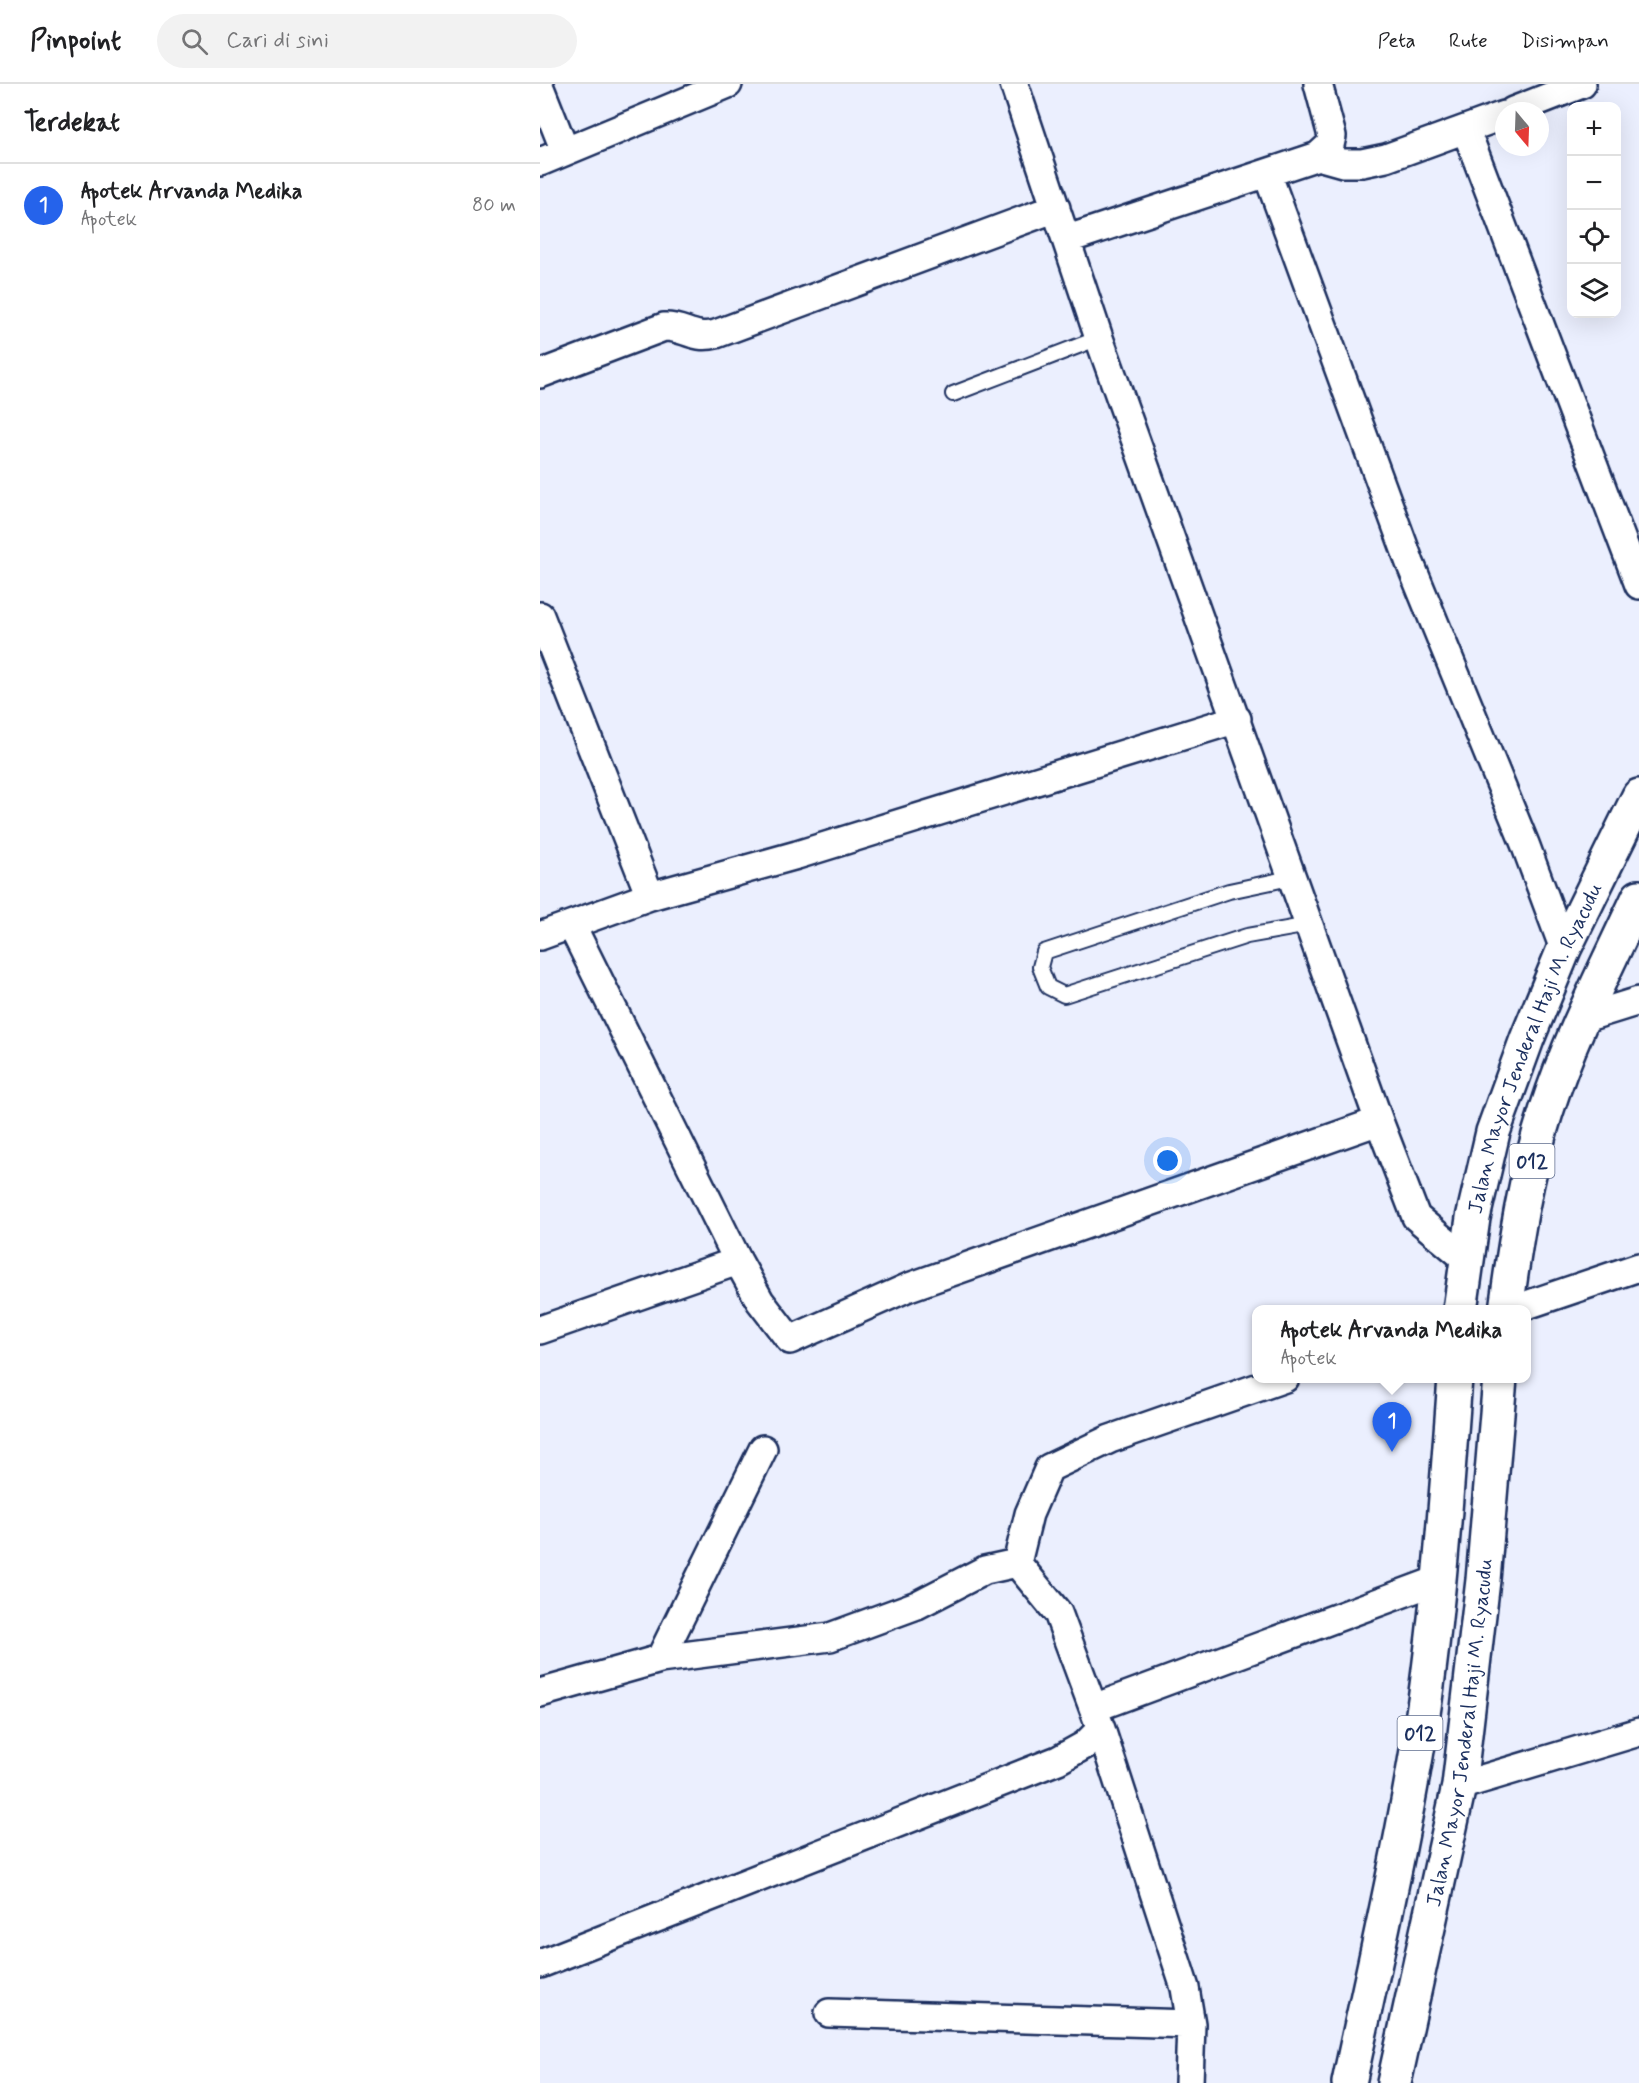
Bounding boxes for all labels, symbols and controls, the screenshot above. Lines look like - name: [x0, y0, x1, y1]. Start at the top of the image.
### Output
- search box: [157, 14, 577, 68]
- text: Pinpoint: [30, 23, 121, 60]
- icon: search: [178, 25, 211, 58]
- text: Cari di sini: [226, 27, 329, 55]
- text: Peta: [1378, 27, 1416, 55]
- text: Rute: [1449, 27, 1488, 55]
- text: Disimpan: [1521, 27, 1609, 55]
- north arrow: [1495, 102, 1549, 156]
- map controls: [1567, 102, 1621, 318]
- button: +: [1567, 102, 1621, 156]
- text: Terdekat: [24, 106, 120, 140]
- button: −: [1567, 156, 1621, 210]
- text: Apotek Arvanda Medika: [81, 178, 303, 206]
- text: 1: [39, 192, 48, 219]
- text: 80 m: [472, 192, 516, 219]
- text: Apotek: [81, 206, 137, 233]
- button: locate: [1567, 210, 1621, 264]
- button: layers: [1567, 264, 1621, 318]
- street label: Jalan Mayor Jenderal Haji M. Ryacudu: [1461, 878, 1609, 1217]
- road number: 012: [1510, 1144, 1554, 1178]
- your location: [1153, 1146, 1182, 1175]
- popup: [1252, 1305, 1531, 1383]
- text: Apotek Arvanda Medika: [1281, 1317, 1502, 1345]
- text: Apotek: [1281, 1345, 1337, 1372]
- pin: 1: [1372, 1402, 1412, 1452]
- street label: Jalan Mayor Jenderal Haji M. Ryacudu: [1420, 1557, 1500, 1909]
- road number: 012: [1398, 1716, 1442, 1750]

